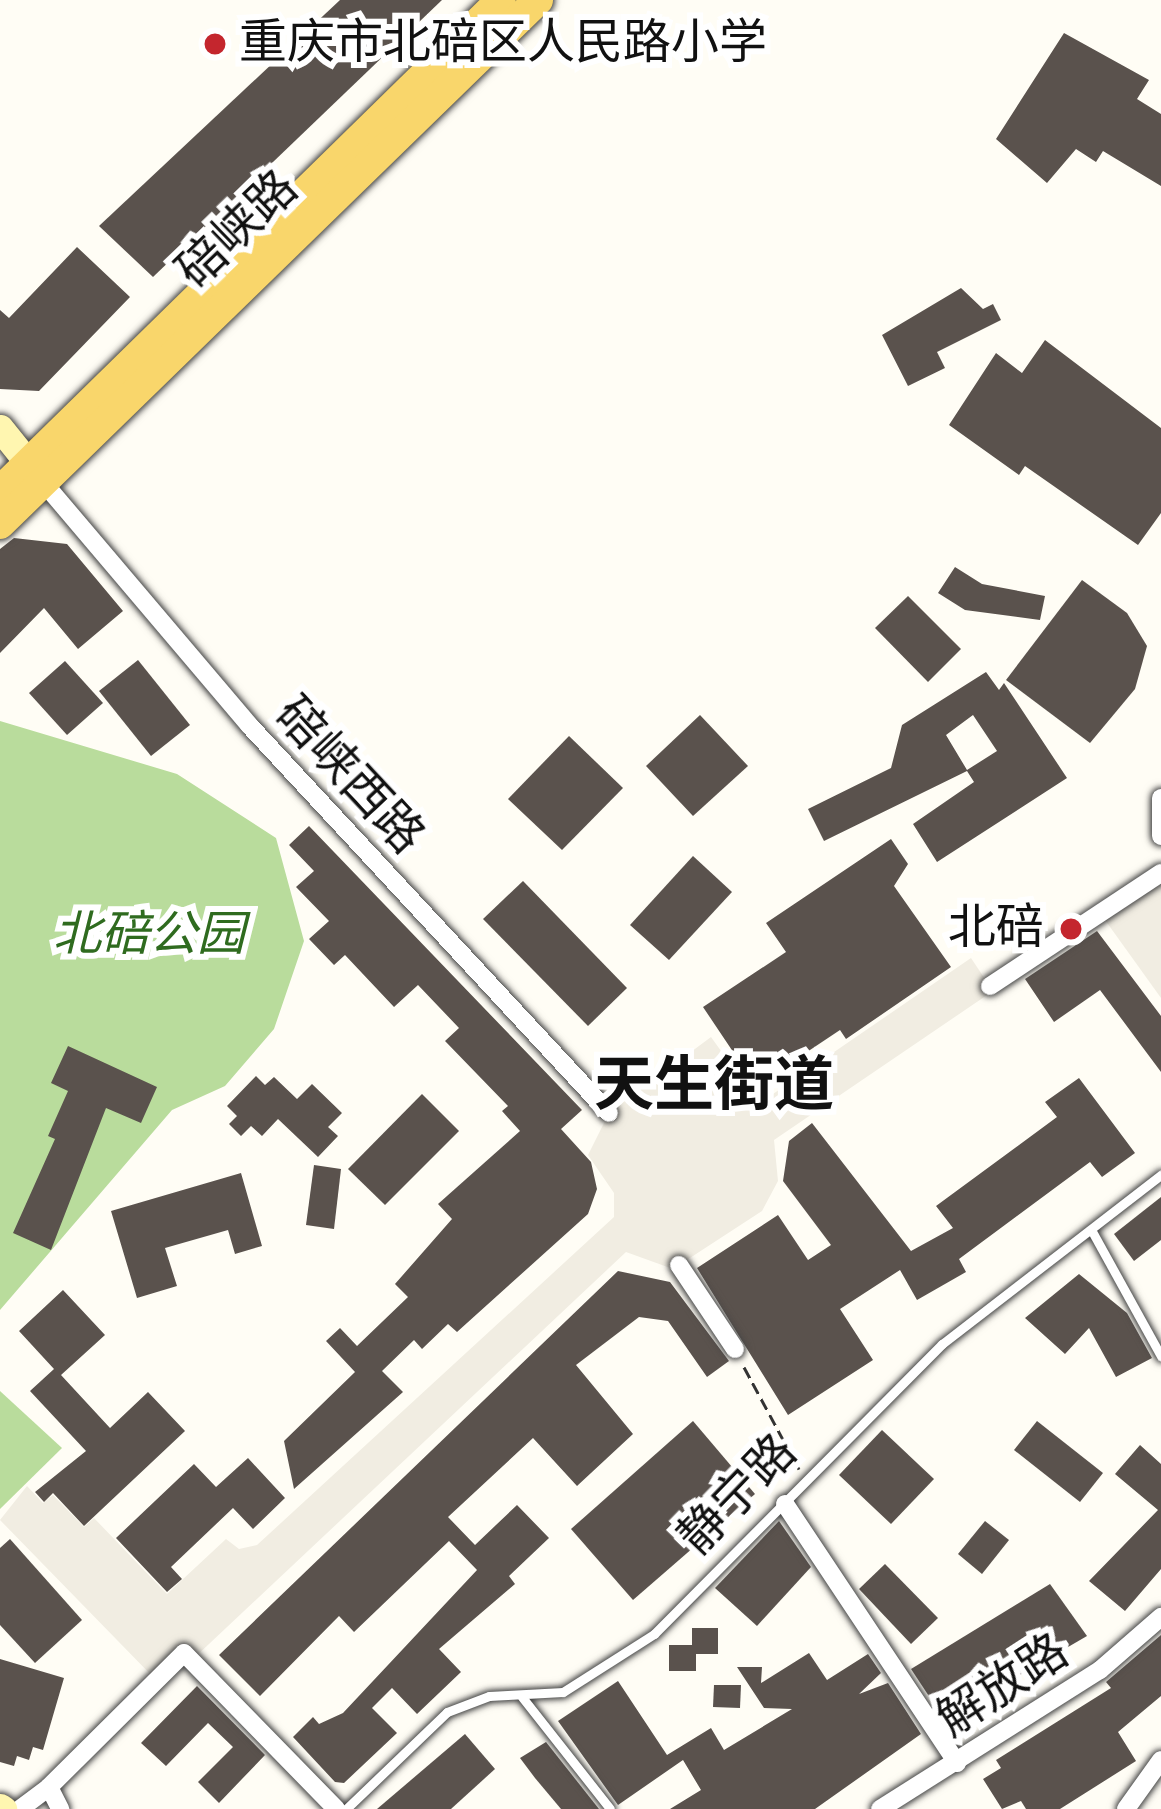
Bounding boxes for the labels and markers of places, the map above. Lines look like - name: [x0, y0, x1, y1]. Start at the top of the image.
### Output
- place label: 重庆市北碚区人民路小学: [239, 15, 767, 73]
- marker: 重庆市北碚区人民路小学: [202, 31, 228, 57]
- place label: 北碚: [948, 900, 1044, 958]
- marker: 北碚: [1055, 913, 1087, 945]

